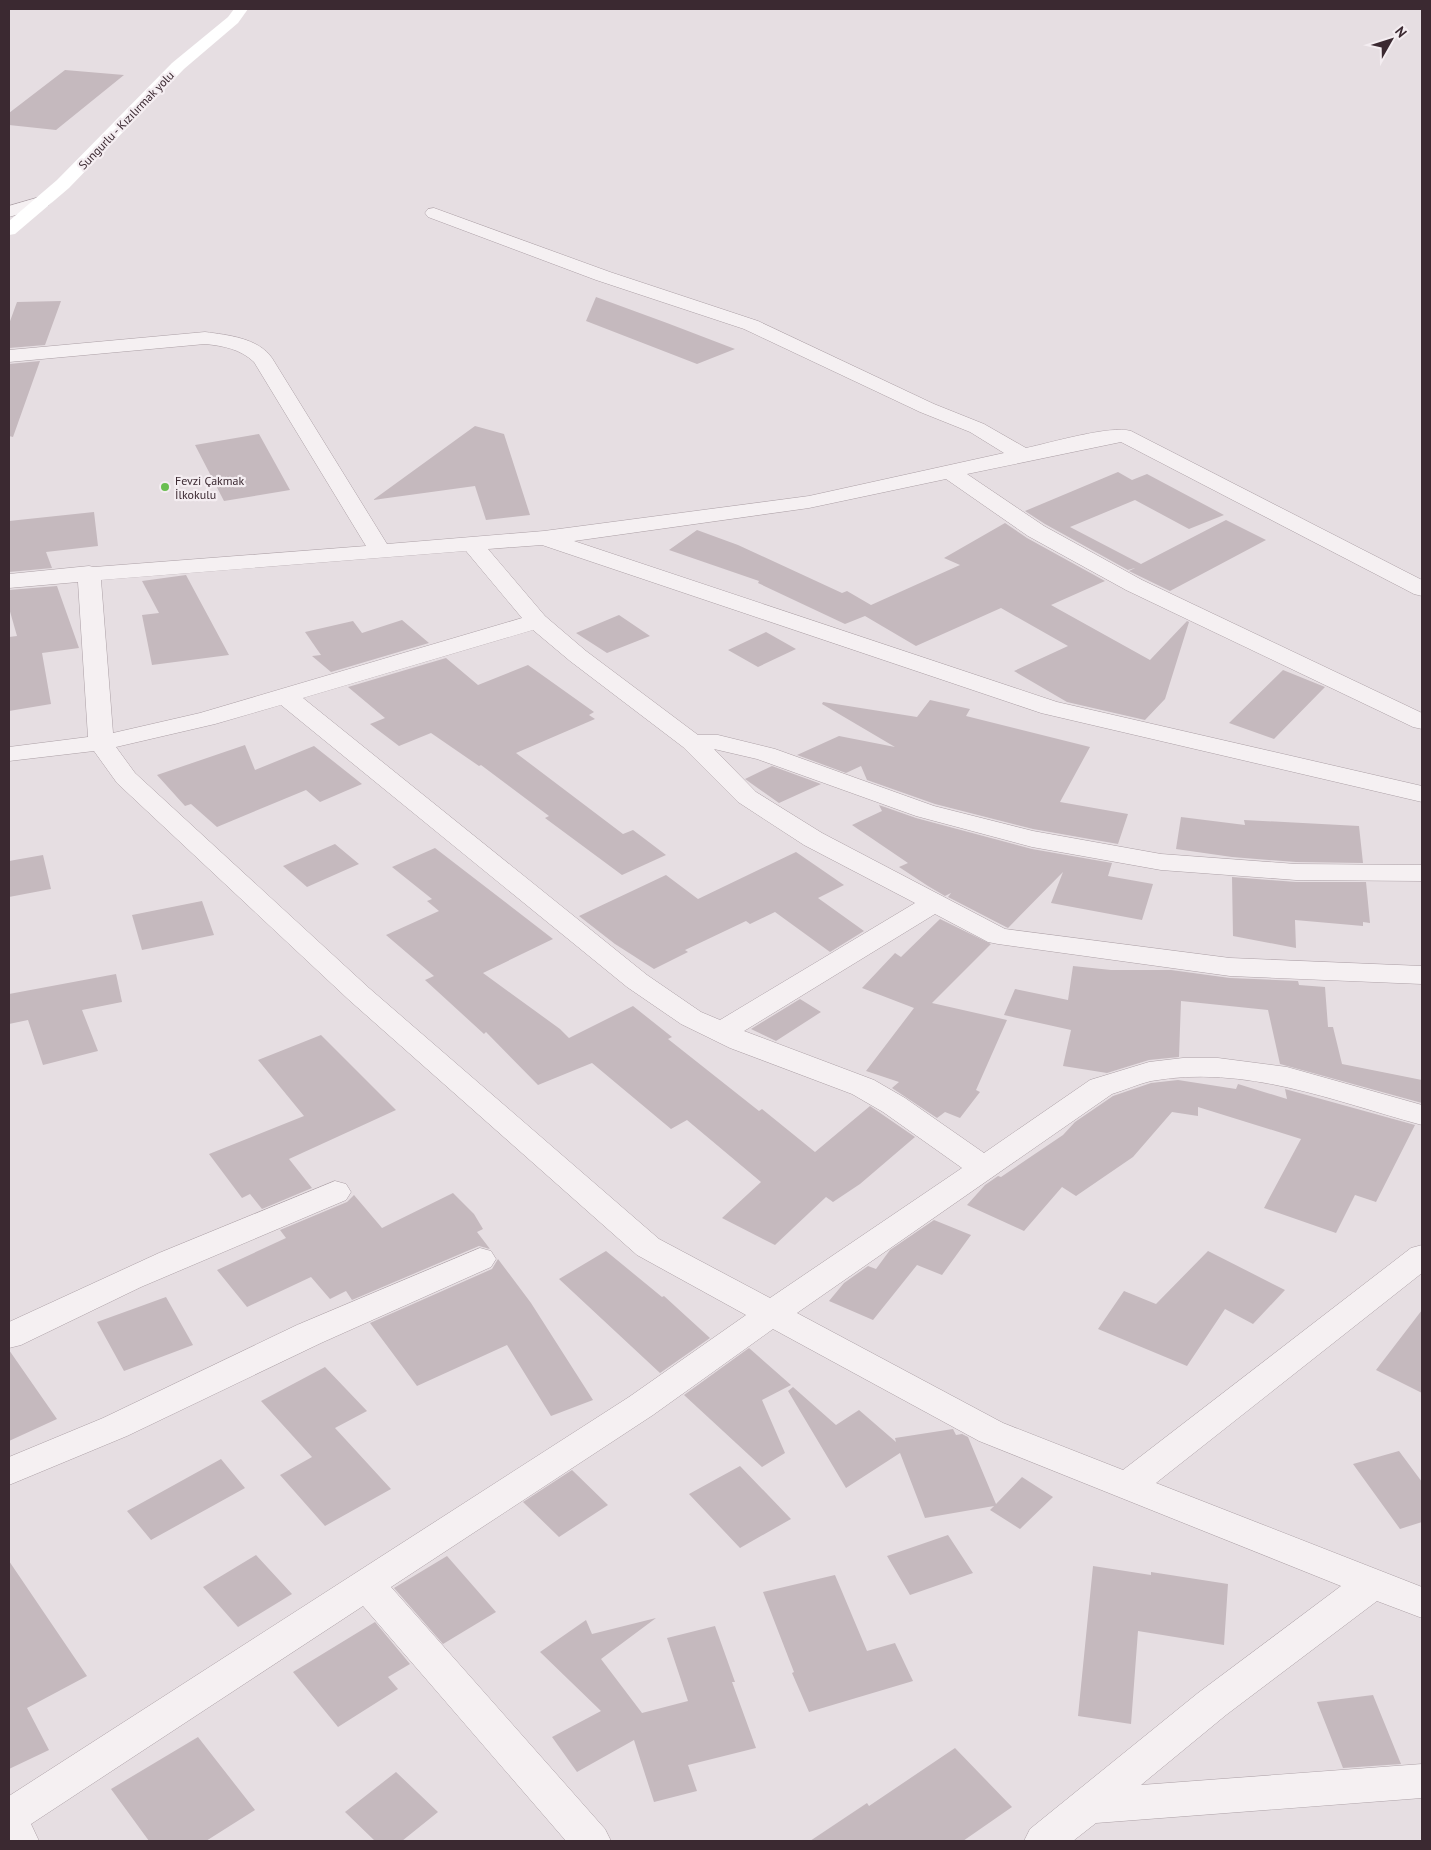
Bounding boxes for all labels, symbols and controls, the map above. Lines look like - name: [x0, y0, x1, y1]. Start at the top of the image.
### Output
- north arrow: [1366, 15, 1416, 65]
- text: N: [1391, 23, 1411, 41]
- street label: Sungurlu - Kızılırmak yolu: [75, 68, 177, 172]
- place label: Fevzi Çakmak İlkokulu: [175, 473, 245, 502]
- marker: Fevzi Çakmak İlkokulu: [159, 481, 171, 493]

